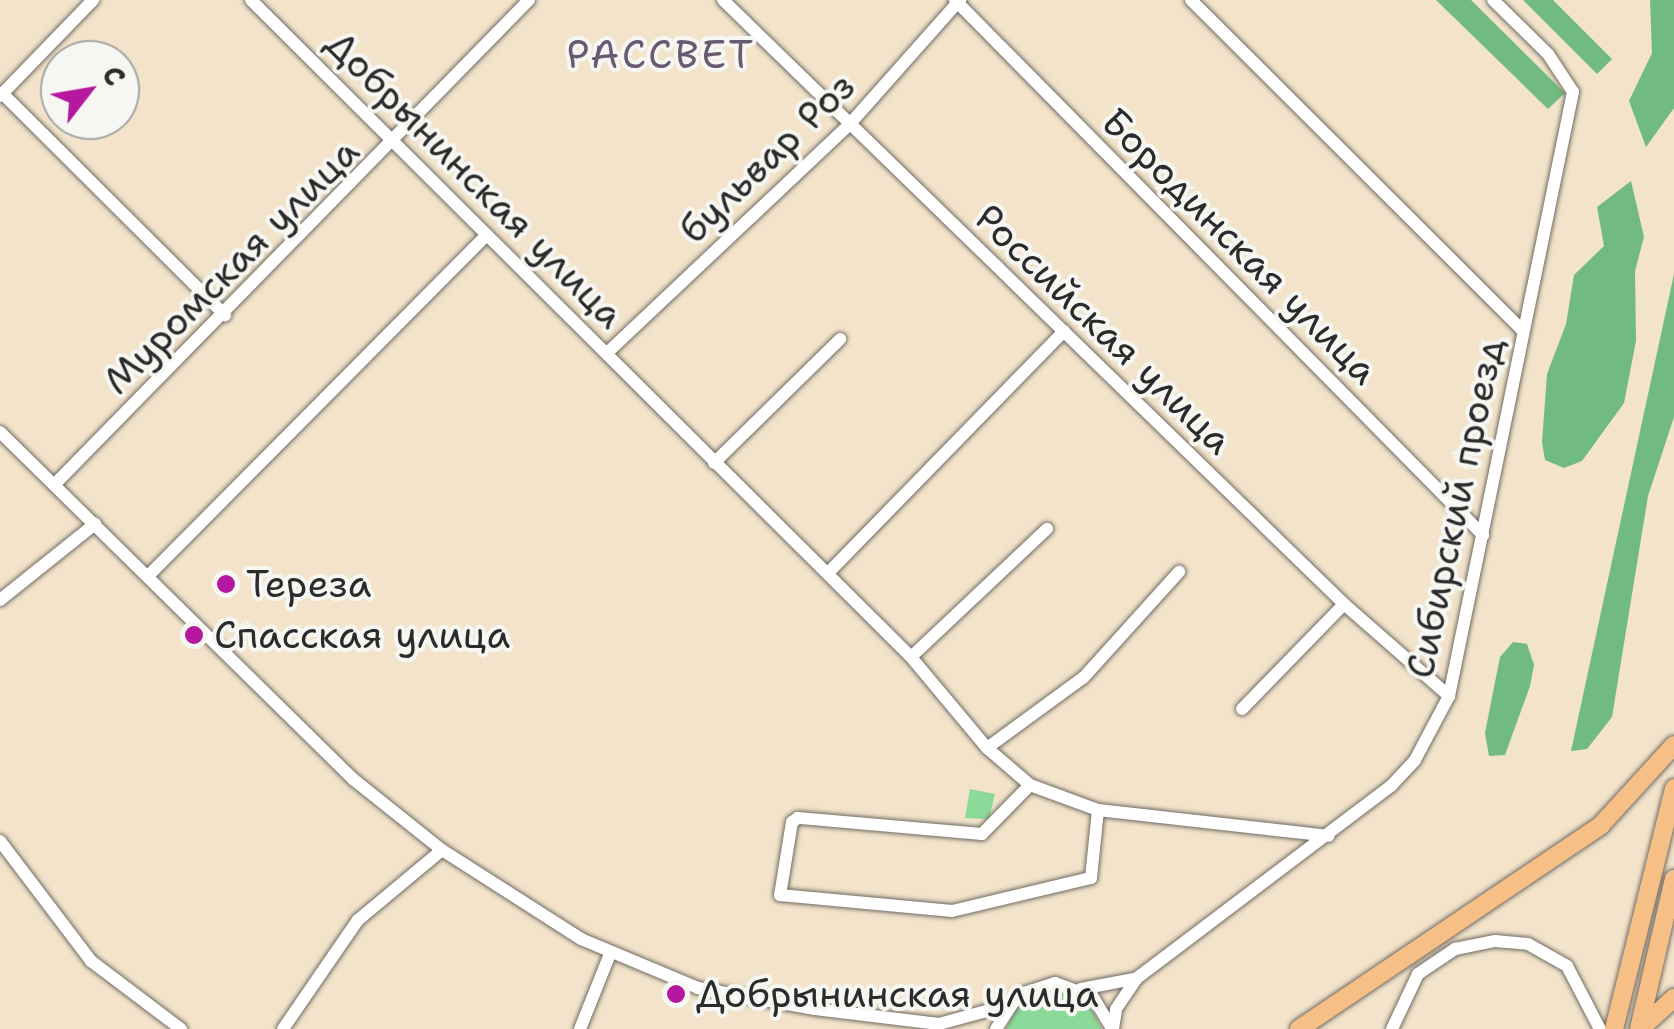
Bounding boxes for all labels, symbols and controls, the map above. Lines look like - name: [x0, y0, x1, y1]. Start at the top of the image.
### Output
- street label: Добрынинская улица: [317, 21, 633, 337]
- district label: РАССВЕТ: [566, 30, 756, 78]
- north arrow: [40, 40, 140, 140]
- text: С: [93, 58, 135, 93]
- street label: бульвар Роз: [670, 63, 864, 253]
- street label: Бородинская улица: [1092, 98, 1388, 394]
- street label: Муромская улица: [94, 129, 368, 403]
- street label: Российская улица: [966, 195, 1242, 463]
- street label: Сибирский проезд: [1397, 334, 1513, 682]
- place label: Тереза: [246, 561, 371, 607]
- marker: Тереза: [215, 573, 237, 595]
- place label: Спасская улица: [214, 612, 510, 658]
- marker: Спасская улица: [183, 624, 205, 646]
- place label: Добрынинская улица: [696, 971, 1099, 1017]
- marker: Добрынинская улица: [665, 983, 687, 1005]

